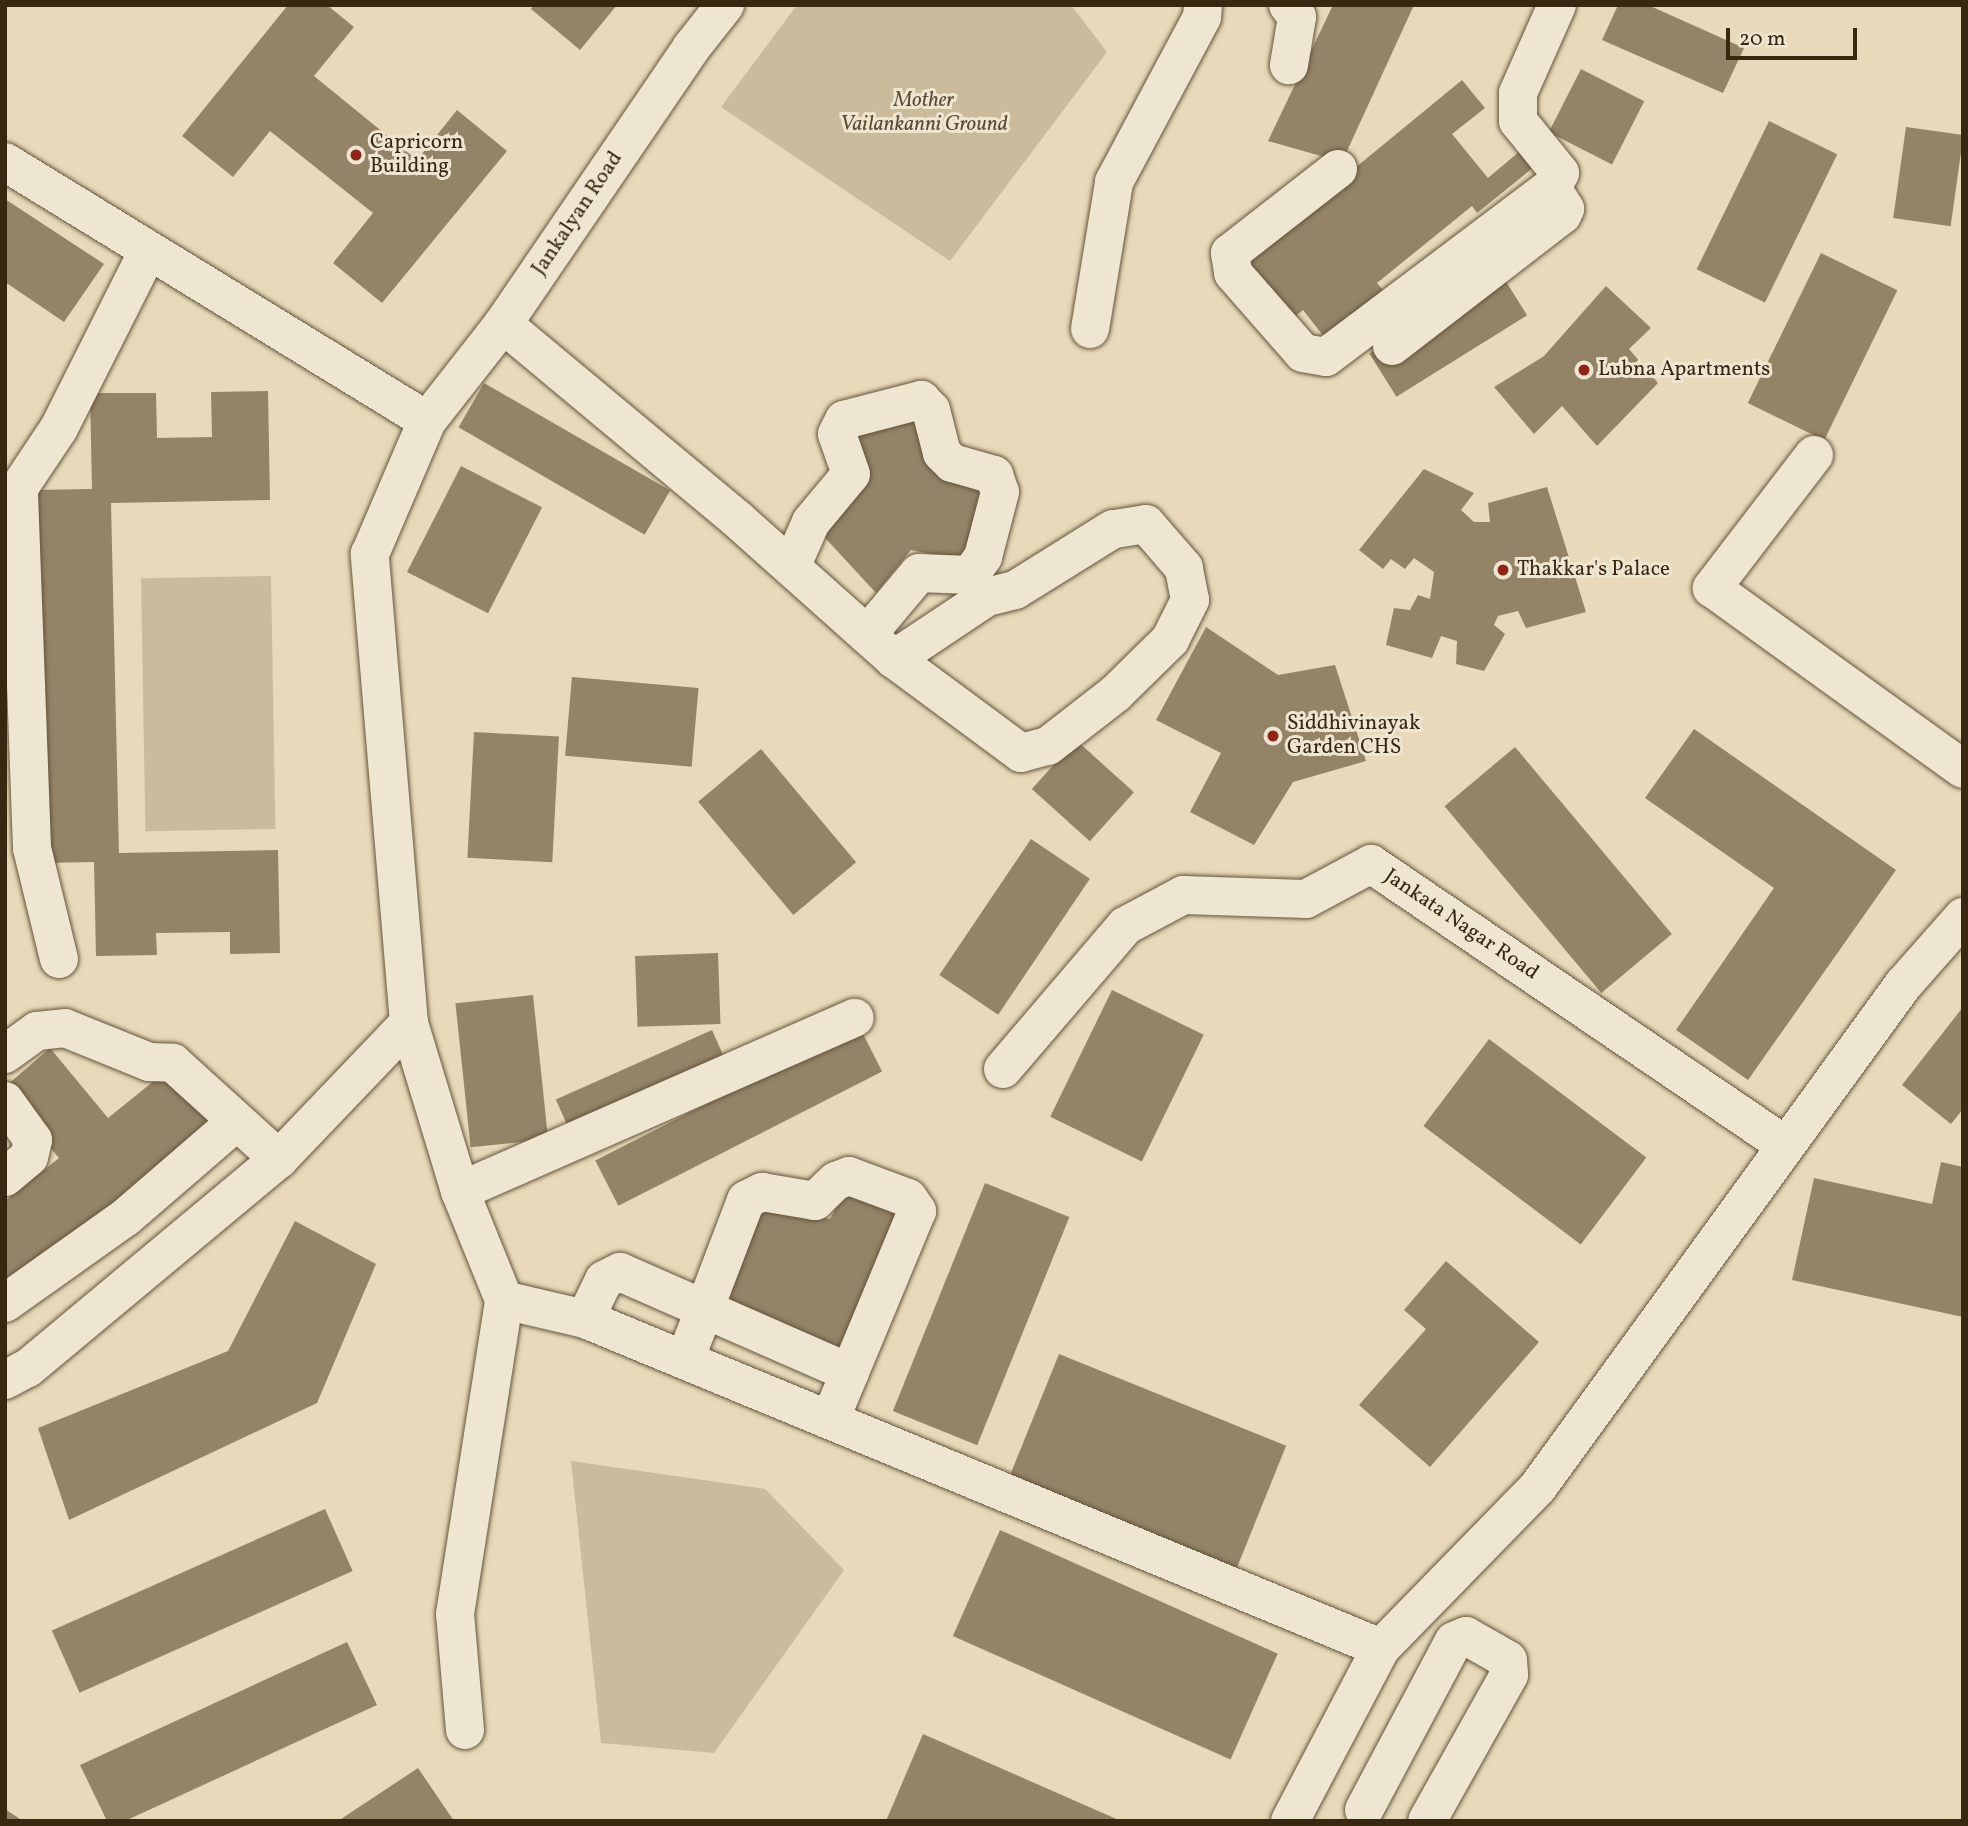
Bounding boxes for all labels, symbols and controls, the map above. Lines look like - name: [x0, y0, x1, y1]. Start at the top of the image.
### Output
- scale bar: [1730, 14, 1861, 58]
- text: 20 m: [1739, 25, 1785, 54]
- park label: Mother Vailankanni Ground: [840, 88, 1008, 138]
- place label: Capricorn Building: [370, 130, 463, 180]
- marker: Capricorn Building: [348, 147, 364, 163]
- street label: Jankalyan Road: [527, 147, 629, 281]
- place label: Lubna Apartments: [1598, 357, 1770, 383]
- marker: Lubna Apartments: [1576, 362, 1592, 378]
- place label: Thakkar's Palace: [1517, 557, 1670, 583]
- marker: Thakkar's Palace: [1495, 562, 1511, 578]
- place label: Siddhivinayak Garden CHS: [1287, 711, 1420, 761]
- marker: Siddhivinayak Garden CHS: [1265, 728, 1281, 744]
- street label: Jankata Nagar Road: [1379, 864, 1543, 986]

